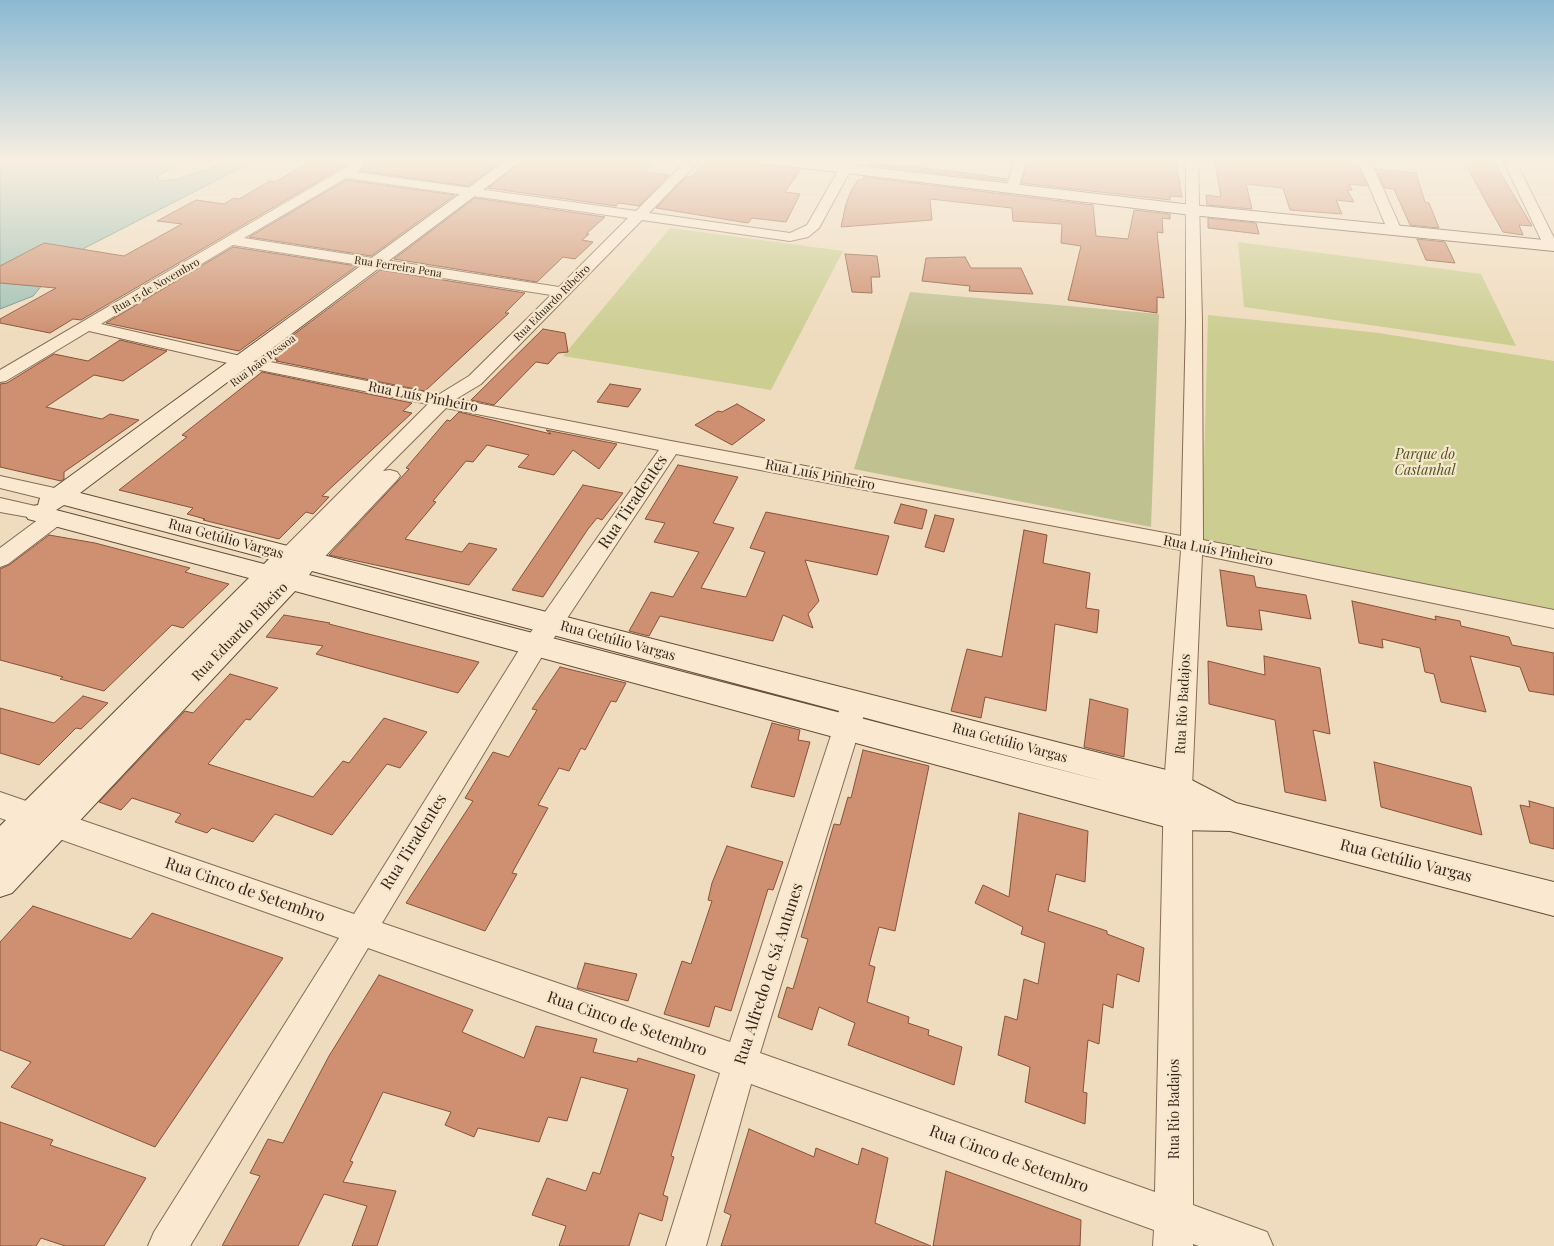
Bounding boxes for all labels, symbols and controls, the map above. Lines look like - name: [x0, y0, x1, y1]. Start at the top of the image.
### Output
- street label: Rua Ferreira Pena: [353, 254, 443, 280]
- street label: Rua 15 de Novembro: [110, 256, 202, 316]
- street label: Rua Eduardo Ribeiro: [511, 262, 593, 344]
- street label: Rua João Pessoa: [228, 332, 298, 390]
- street label: Rua Luís Pinheiro: [367, 378, 479, 416]
- park label: Parque do Castanhal: [1395, 447, 1455, 480]
- street label: Rua Tiradentes: [595, 451, 671, 553]
- street label: Rua Luís Pinheiro: [764, 456, 876, 494]
- street label: Rua Getúlio Vargas: [167, 516, 285, 562]
- street label: Rua Luís Pinheiro: [1162, 532, 1274, 570]
- street label: Rua Eduardo Ribeiro: [189, 579, 291, 685]
- street label: Rua Getúlio Vargas: [559, 618, 677, 664]
- street label: Rua Rio Badajos: [1172, 653, 1194, 755]
- street label: Rua Getúlio Vargas: [951, 720, 1069, 766]
- street label: Rua Tiradentes: [377, 791, 451, 893]
- street label: Rua Getúlio Vargas: [1338, 835, 1474, 887]
- street label: Rua Cinco de Setembro: [162, 854, 328, 926]
- street label: Rua Alfredo de Sá Antunes: [731, 881, 807, 1067]
- street label: Rua Cinco de Setembro: [544, 988, 710, 1060]
- street label: Rua Rio Badajos: [1167, 1059, 1183, 1159]
- street label: Rua Cinco de Setembro: [927, 1121, 1091, 1197]

